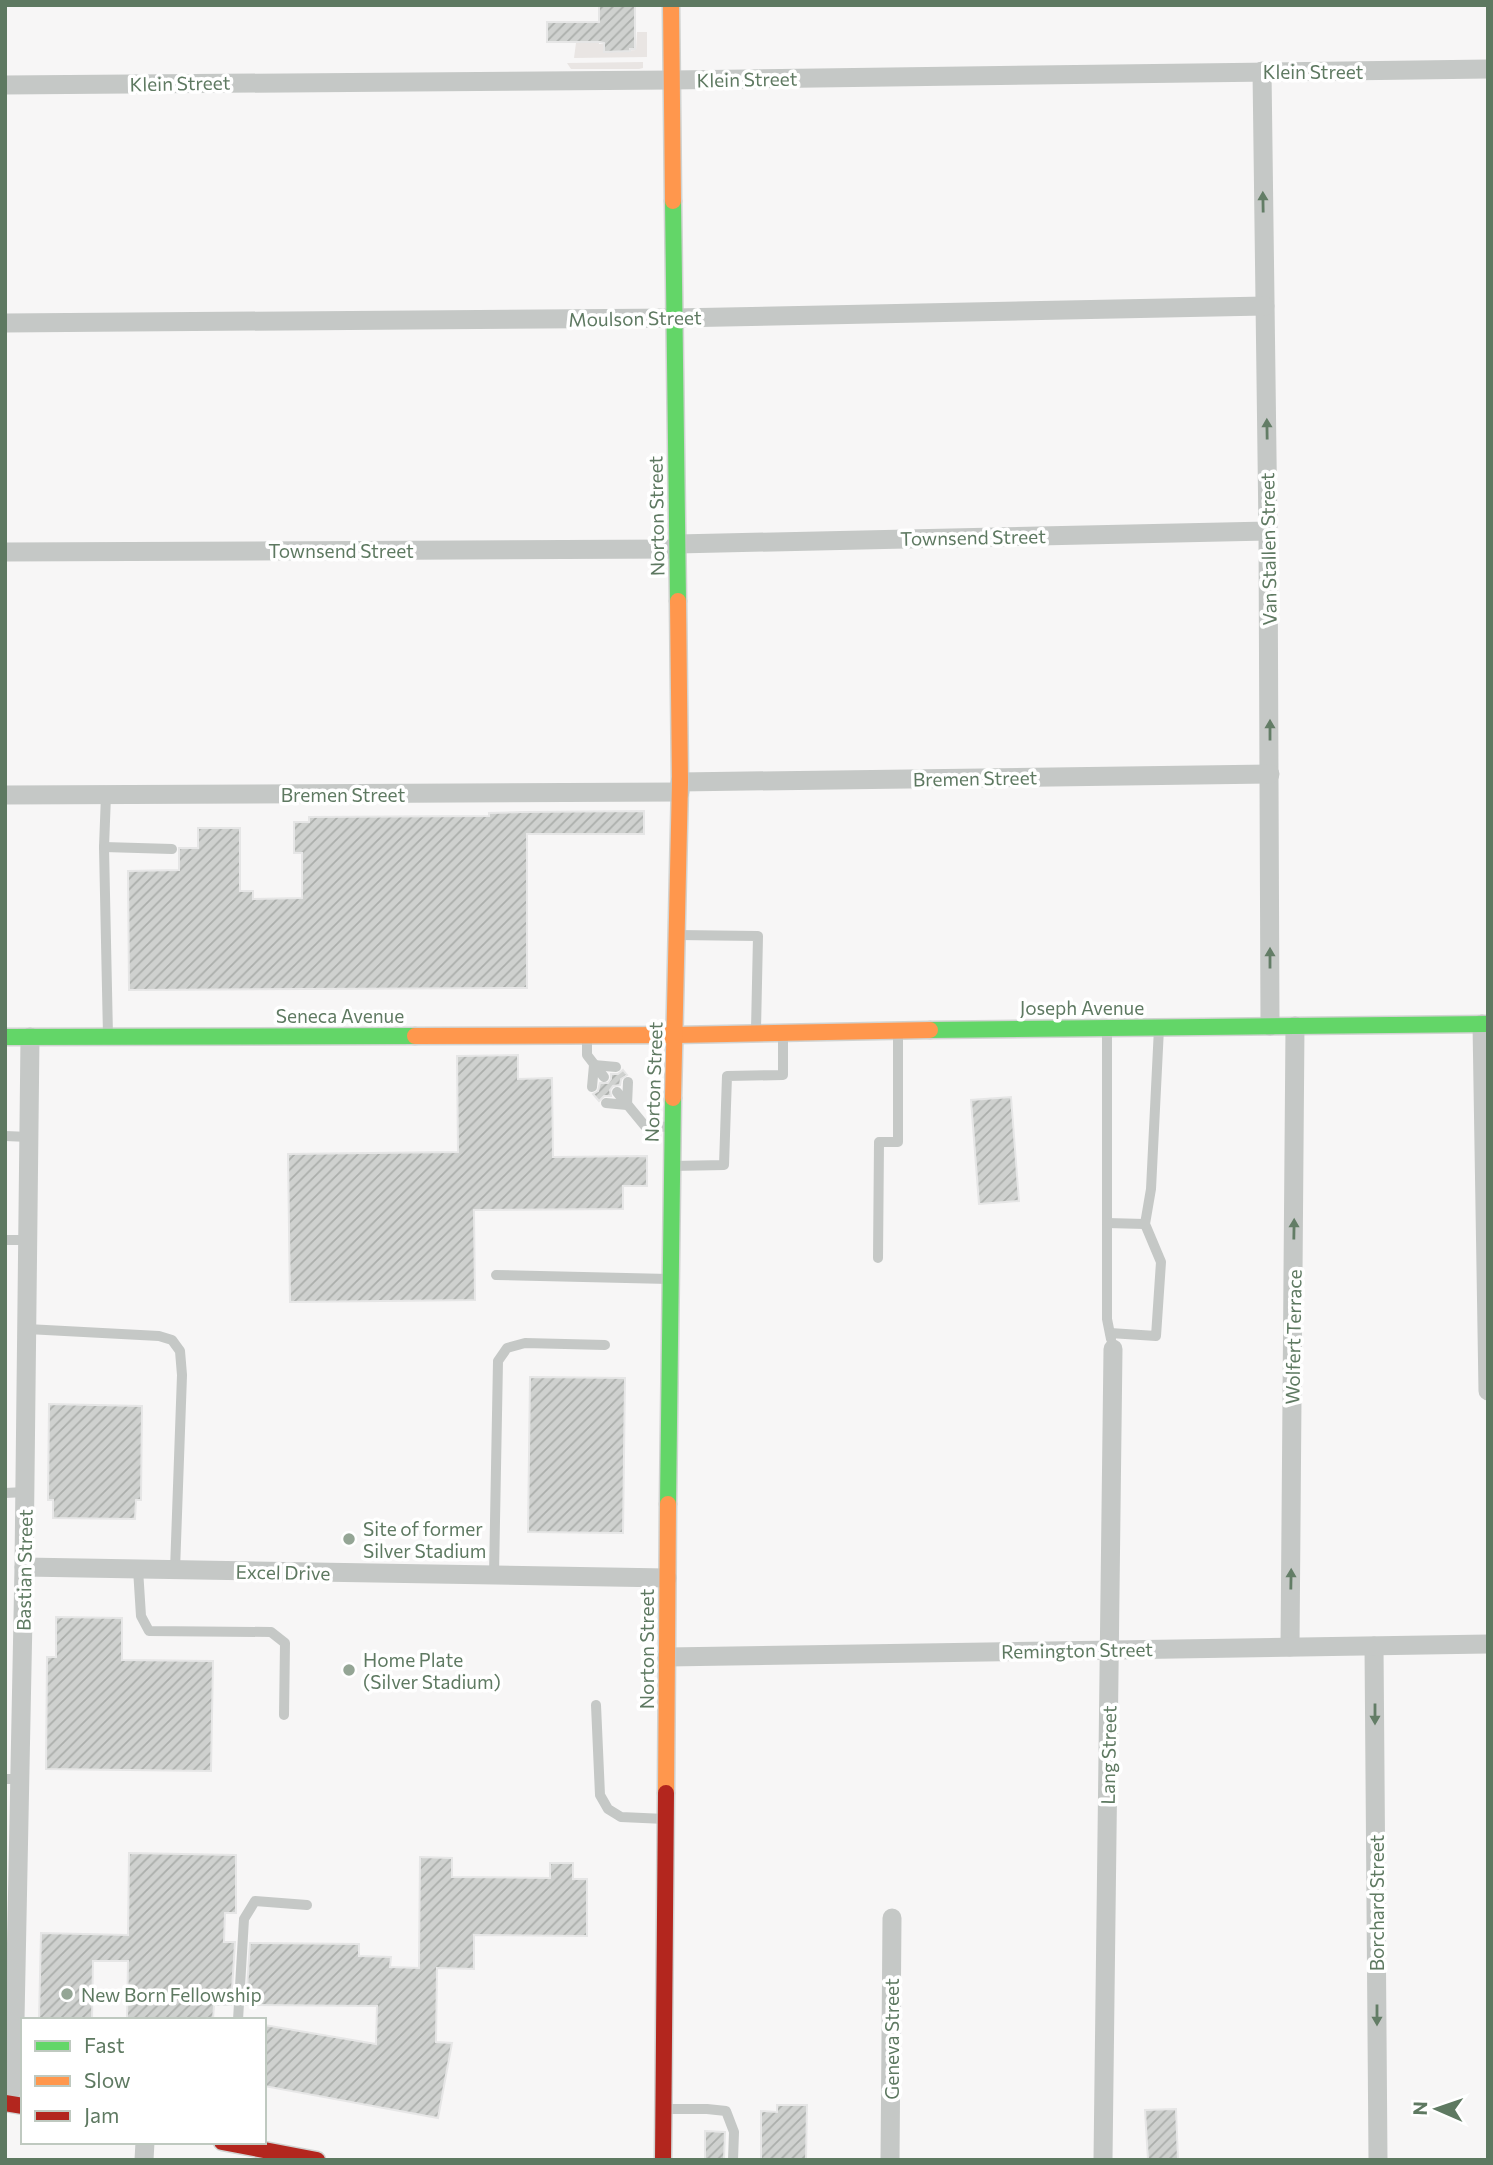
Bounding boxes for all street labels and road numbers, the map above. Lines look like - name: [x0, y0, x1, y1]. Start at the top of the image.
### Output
- street label: Klein Street: [1263, 60, 1364, 83]
- street label: Klein Street: [696, 67, 798, 91]
- street label: Klein Street: [129, 71, 231, 95]
- street label: Moulson Street: [568, 305, 702, 331]
- street label: Norton Street: [643, 455, 669, 576]
- street label: Van Stallen Street: [1255, 472, 1281, 626]
- street label: Townsend Street: [900, 524, 1046, 550]
- street label: Townsend Street: [268, 539, 414, 562]
- street label: Bremen Street: [913, 765, 1038, 791]
- street label: Bremen Street: [281, 783, 405, 806]
- street label: Joseph Avenue: [1020, 996, 1144, 1019]
- street label: Seneca Avenue: [276, 1004, 404, 1027]
- street label: Norton Street: [639, 1021, 667, 1143]
- street label: Wolfert Terrace: [1280, 1269, 1306, 1405]
- street label: Bastian Street: [11, 1509, 37, 1631]
- street label: Excel Drive: [235, 1560, 331, 1584]
- street label: Norton Street: [635, 1589, 658, 1709]
- street label: Remington Street: [1001, 1637, 1153, 1663]
- street label: Lang Street: [1096, 1705, 1120, 1805]
- street label: Borchard Street: [1365, 1834, 1388, 1971]
- street label: Geneva Street: [880, 1978, 903, 2100]

